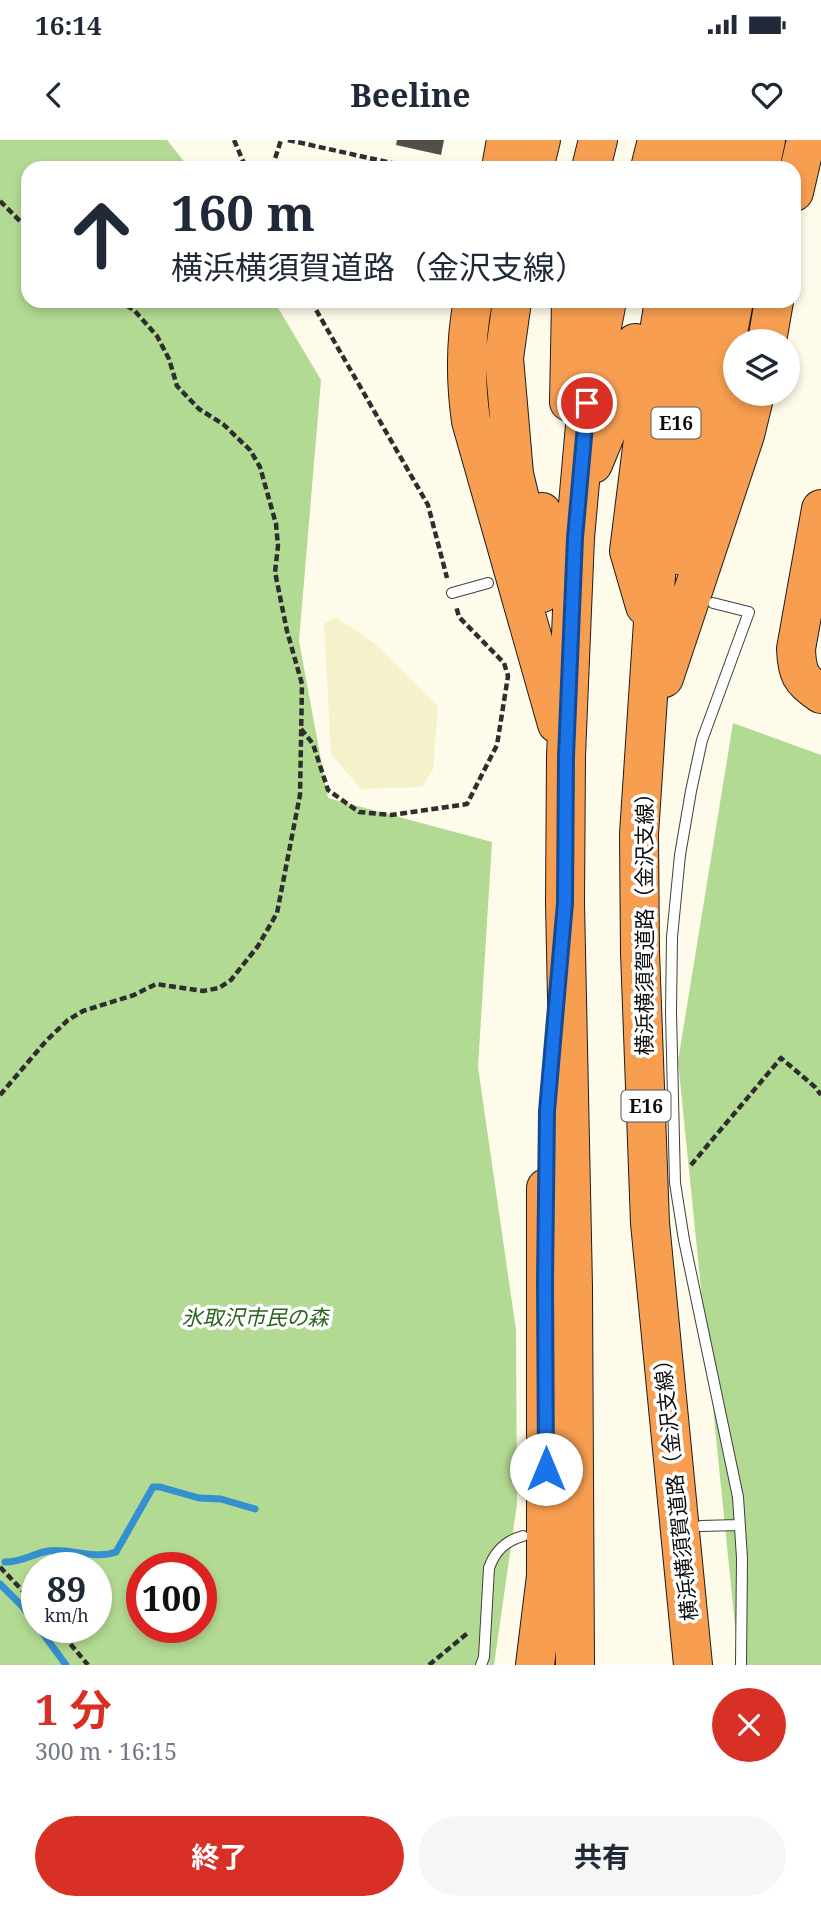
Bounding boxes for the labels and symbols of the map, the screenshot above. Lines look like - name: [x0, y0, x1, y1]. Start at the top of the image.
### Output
- pin: [557, 373, 617, 433]
- road number: E16: [652, 408, 700, 438]
- street label: 横浜横須賀道路（金沢支線）: [630, 783, 658, 1056]
- road number: E16: [622, 1090, 670, 1122]
- park label: 氷取沢市民の森: [182, 1303, 330, 1331]
- street label: 横浜横須賀道路（金沢支線）: [647, 1348, 703, 1622]
- position arrow: [509, 1432, 583, 1506]
- speed limit sign: 100: [126, 1552, 217, 1643]

